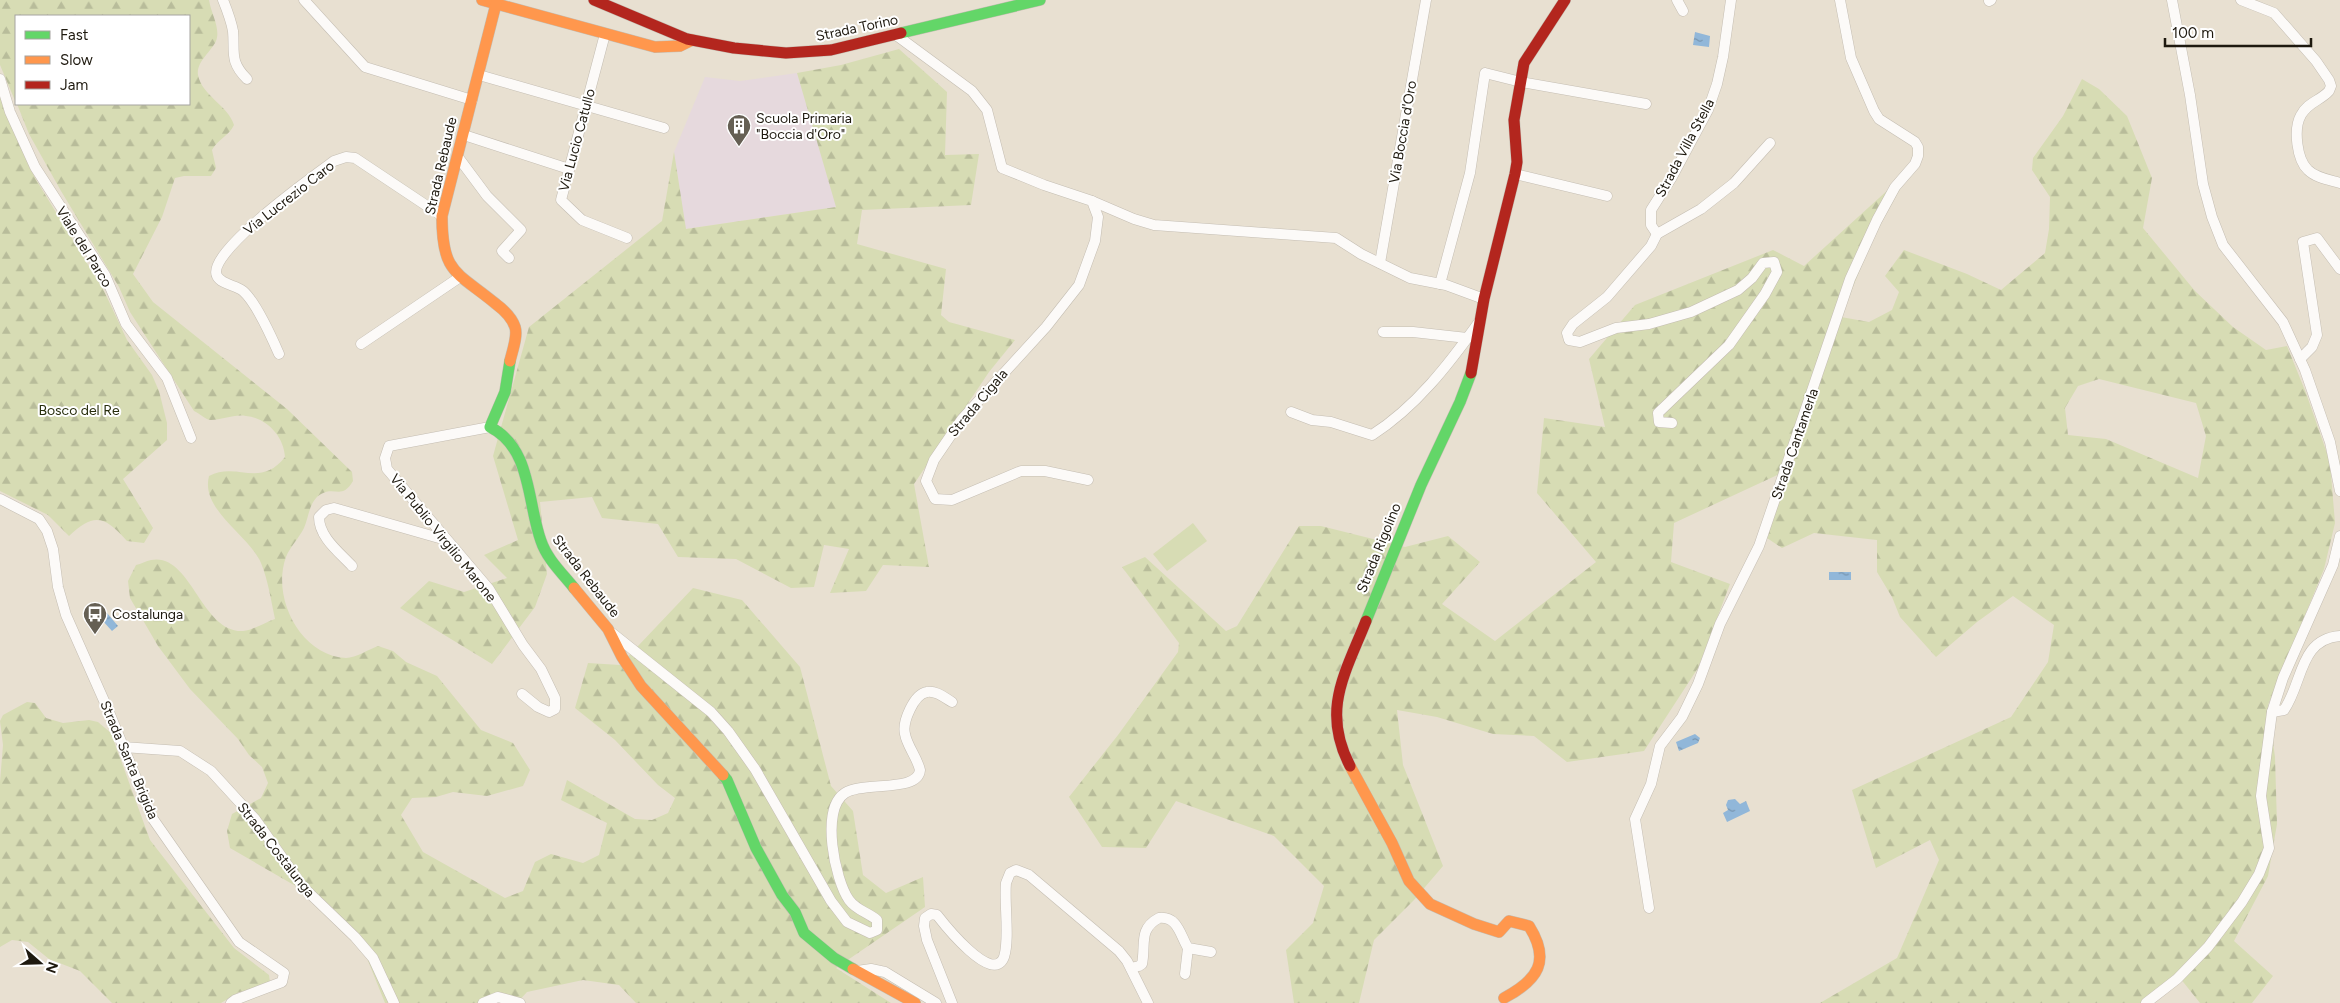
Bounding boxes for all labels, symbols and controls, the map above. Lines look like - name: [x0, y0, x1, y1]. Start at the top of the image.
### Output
- street label: Strada Torino: [814, 11, 900, 45]
- legend: [15, 15, 190, 105]
- scale bar: [2165, 15, 2311, 47]
- text: 100 m: [2172, 24, 2214, 42]
- text: Fast: [60, 26, 89, 44]
- text: Slow: [60, 51, 93, 69]
- text: Jam: [60, 76, 88, 94]
- street label: Via Boccia d'Oro: [1386, 79, 1420, 185]
- street label: Via Lucio Catullo: [555, 87, 599, 193]
- street label: Strada Villa Stella: [1652, 96, 1718, 200]
- place label: Scuola Primaria "Boccia d'Oro": [756, 110, 852, 143]
- building icon: Scuola Primaria "Boccia d'Oro": [726, 113, 752, 147]
- street label: Strada Rebaude: [421, 115, 461, 217]
- street label: Via Lucrezio Caro: [240, 157, 338, 239]
- street label: Viale del Parco: [52, 203, 116, 291]
- street label: Strada Cigala: [945, 366, 1011, 440]
- street label: Strada Cantamerla: [1768, 386, 1822, 502]
- park label: Bosco del Re: [38, 402, 120, 419]
- street label: Via Publio Virgilio Marone: [386, 471, 500, 606]
- street label: Strada Rigolino: [1353, 501, 1405, 595]
- street label: Strada Rebaude: [549, 531, 624, 621]
- bus stop icon: Costalunga: [82, 601, 108, 635]
- place label: Costalunga: [112, 606, 183, 623]
- street label: Strada Santa Brigida: [96, 698, 162, 822]
- street label: Strada Costalunga: [234, 799, 318, 901]
- north arrow: [15, 938, 65, 988]
- text: N: [42, 959, 62, 975]

